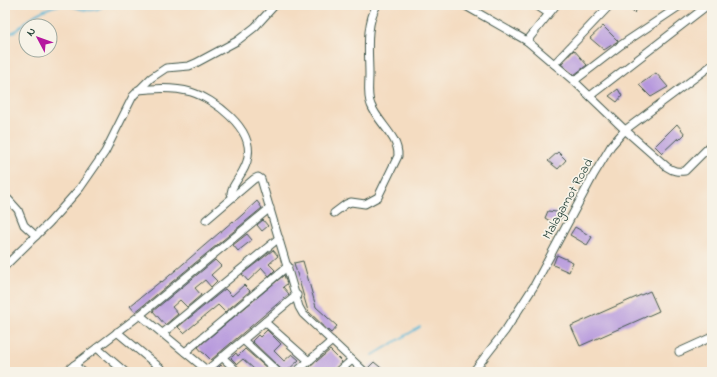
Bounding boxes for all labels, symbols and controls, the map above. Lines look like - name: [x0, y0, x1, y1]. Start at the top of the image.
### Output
- north arrow: [18, 18, 58, 58]
- text: N: [23, 24, 40, 40]
- street label: Malagamot Road: [538, 155, 599, 243]

